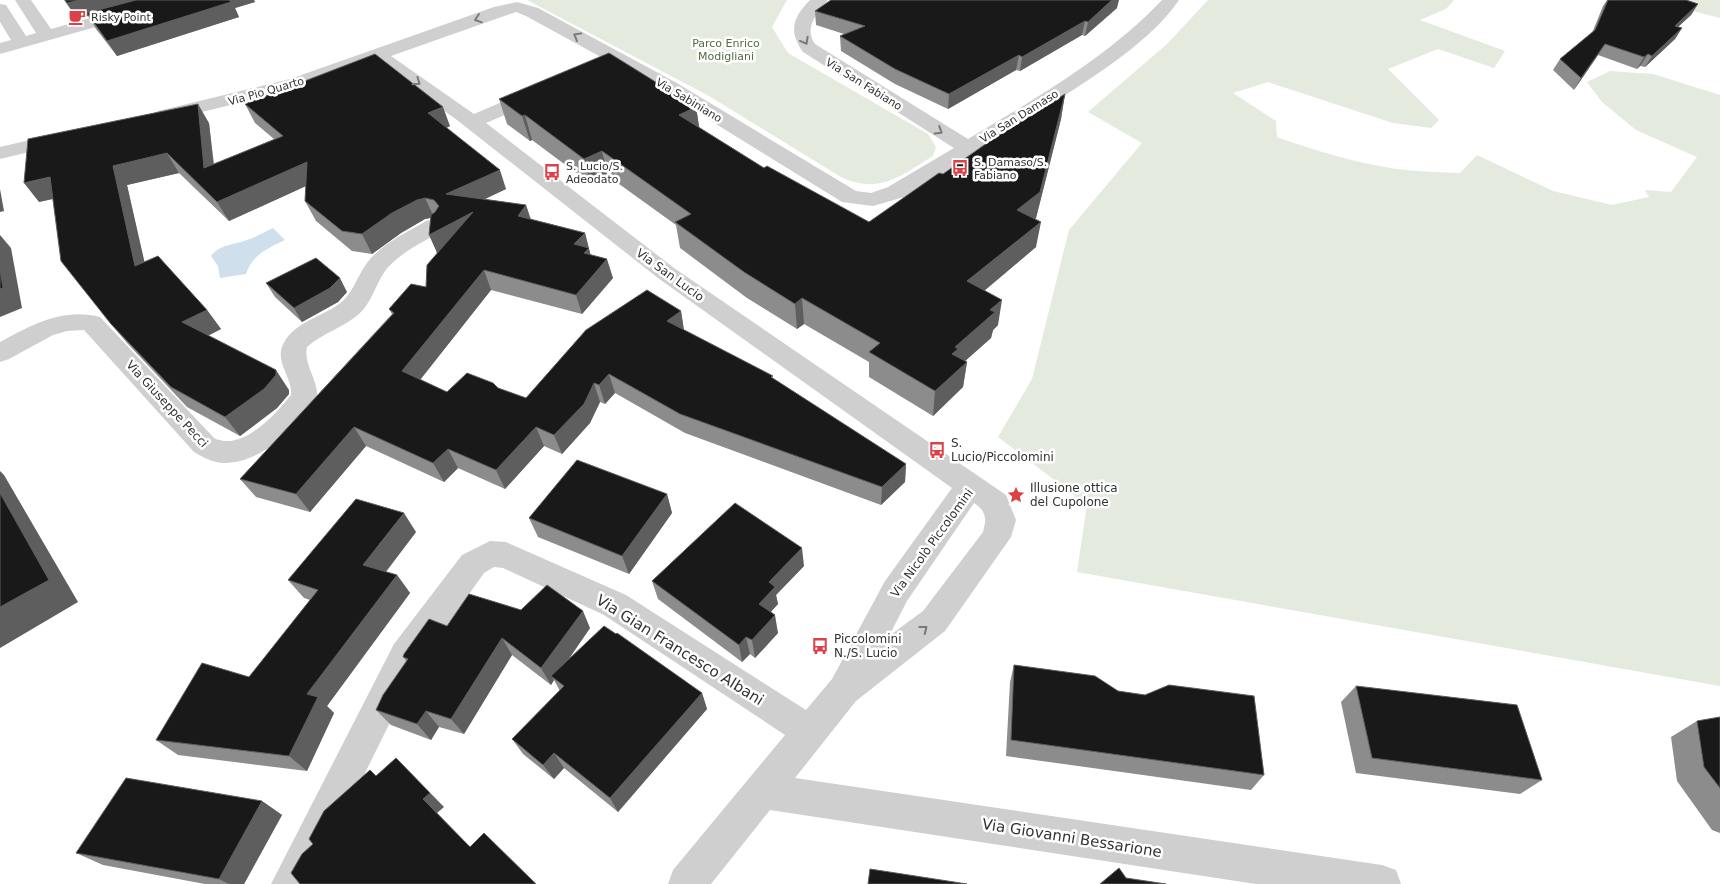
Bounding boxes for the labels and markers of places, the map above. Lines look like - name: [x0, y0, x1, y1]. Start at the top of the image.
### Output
- cafe icon: Risky Point: [67, 7, 87, 27]
- place label: Risky Point: [91, 11, 151, 24]
- place label: S. Damaso/S. Fabiano: [974, 156, 1047, 182]
- bus stop icon: S. Damaso/S. Fabiano: [950, 158, 970, 178]
- place label: S. Lucio/S. Adeodato: [566, 160, 623, 186]
- bus stop icon: S. Lucio/S. Adeodato: [542, 162, 562, 182]
- place label: S. Lucio/Piccolomini: [951, 436, 1054, 464]
- bus stop icon: S. Lucio/Piccolomini: [927, 440, 947, 460]
- place label: Illusione ottica del Cupolone: [1030, 481, 1118, 509]
- place icon: Illusione ottica del Cupolone: [1006, 485, 1026, 505]
- place label: Piccolomini N./S. Lucio: [834, 632, 901, 660]
- bus stop icon: Piccolomini N./S. Lucio: [810, 636, 830, 656]

